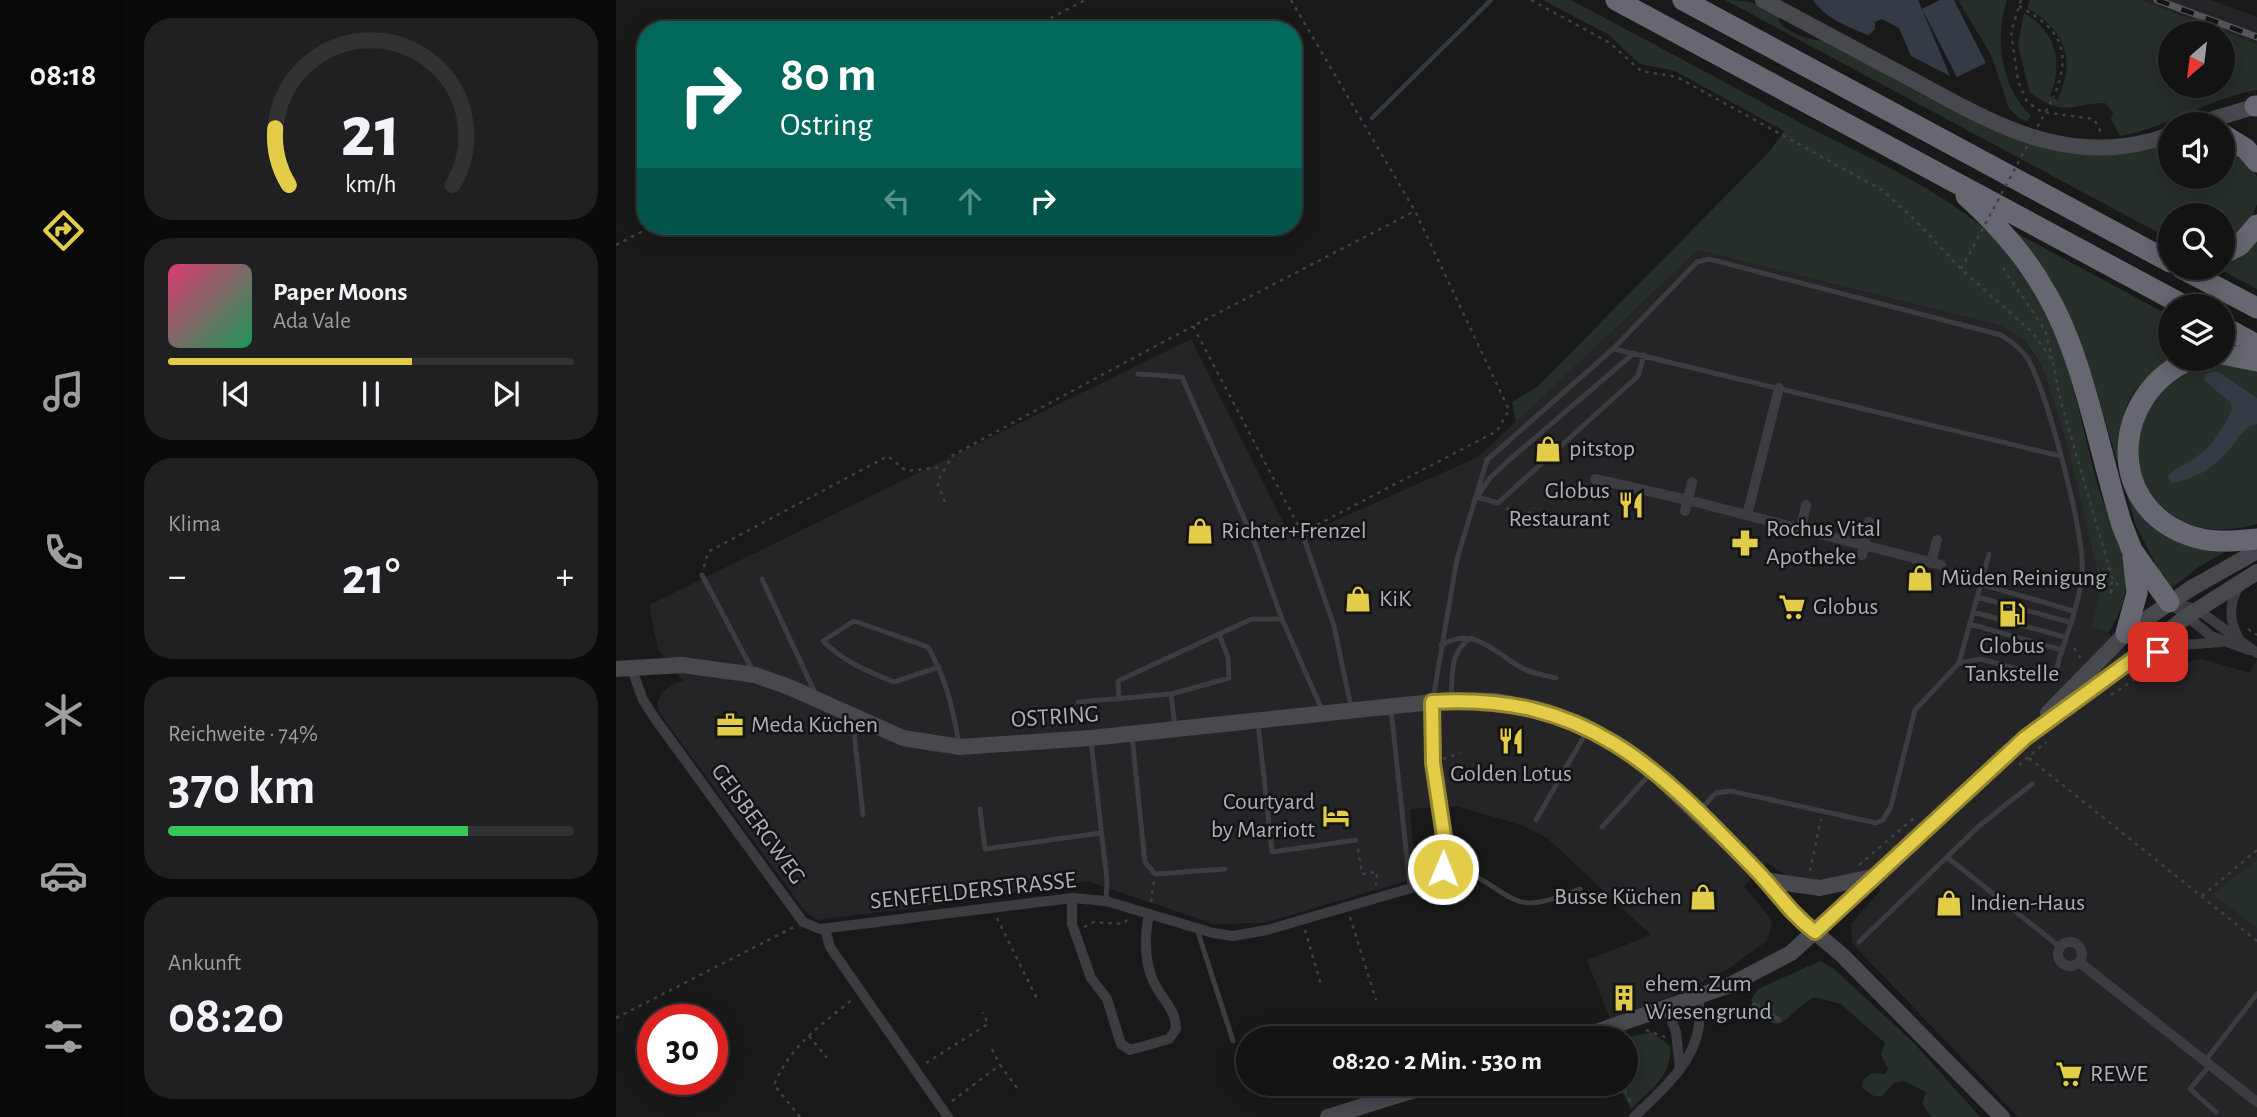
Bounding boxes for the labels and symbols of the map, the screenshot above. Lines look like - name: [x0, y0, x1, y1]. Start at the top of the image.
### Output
- north arrow: [2158, 21, 2235, 98]
- shop icon: pitstop: [1533, 434, 1563, 464]
- place label: pitstop: [1569, 437, 1635, 461]
- place label: Globus Restaurant: [1508, 479, 1610, 531]
- restaurant icon: Globus Restaurant: [1616, 490, 1646, 520]
- shop icon: Richter+Frenzel: [1185, 516, 1215, 546]
- place label: Rochus Vital Apotheke: [1766, 517, 1881, 569]
- place label: Richter+Frenzel: [1221, 519, 1367, 543]
- pharmacy icon: Rochus Vital Apotheke: [1730, 528, 1760, 558]
- shop icon: Müden Reinigung: [1905, 563, 1935, 593]
- place label: Müden Reinigung: [1941, 566, 2107, 590]
- shop icon: KiK: [1343, 584, 1373, 614]
- place label: KiK: [1379, 587, 1412, 611]
- supermarket icon: Globus: [1777, 592, 1807, 622]
- place label: Globus: [1813, 595, 1878, 619]
- fuel station icon: Globus Tankstelle: [1997, 599, 2027, 629]
- pin: [2128, 622, 2188, 682]
- place label: Globus Tankstelle: [1965, 634, 2059, 686]
- street label: OSTRING: [1010, 702, 1100, 732]
- office icon: Meda Küchen: [715, 710, 745, 740]
- place label: Meda Küchen: [751, 713, 878, 737]
- restaurant icon: Golden Lotus: [1496, 726, 1526, 756]
- street label: GEISBERGWEG: [706, 759, 810, 889]
- place label: Golden Lotus: [1450, 762, 1572, 786]
- place label: Courtyard by Marriott: [1211, 790, 1315, 842]
- hotel icon: Courtyard by Marriott: [1321, 801, 1351, 831]
- position arrow: [1406, 832, 1480, 906]
- street label: SENEFELDERSTRASSE: [869, 868, 1078, 914]
- shop icon: Busse Küchen: [1688, 882, 1718, 912]
- place label: Busse Küchen: [1554, 885, 1682, 909]
- shop icon: Indien-Haus: [1934, 888, 1964, 918]
- place label: Indien-Haus: [1970, 891, 2085, 915]
- place label: ehem. Zum Wiesengrund: [1645, 972, 1772, 1024]
- building icon: ehem. Zum Wiesengrund: [1609, 983, 1639, 1013]
- speed limit sign: 30: [637, 1004, 728, 1095]
- supermarket icon: REWE: [2054, 1059, 2084, 1089]
- place label: REWE: [2090, 1062, 2148, 1086]

